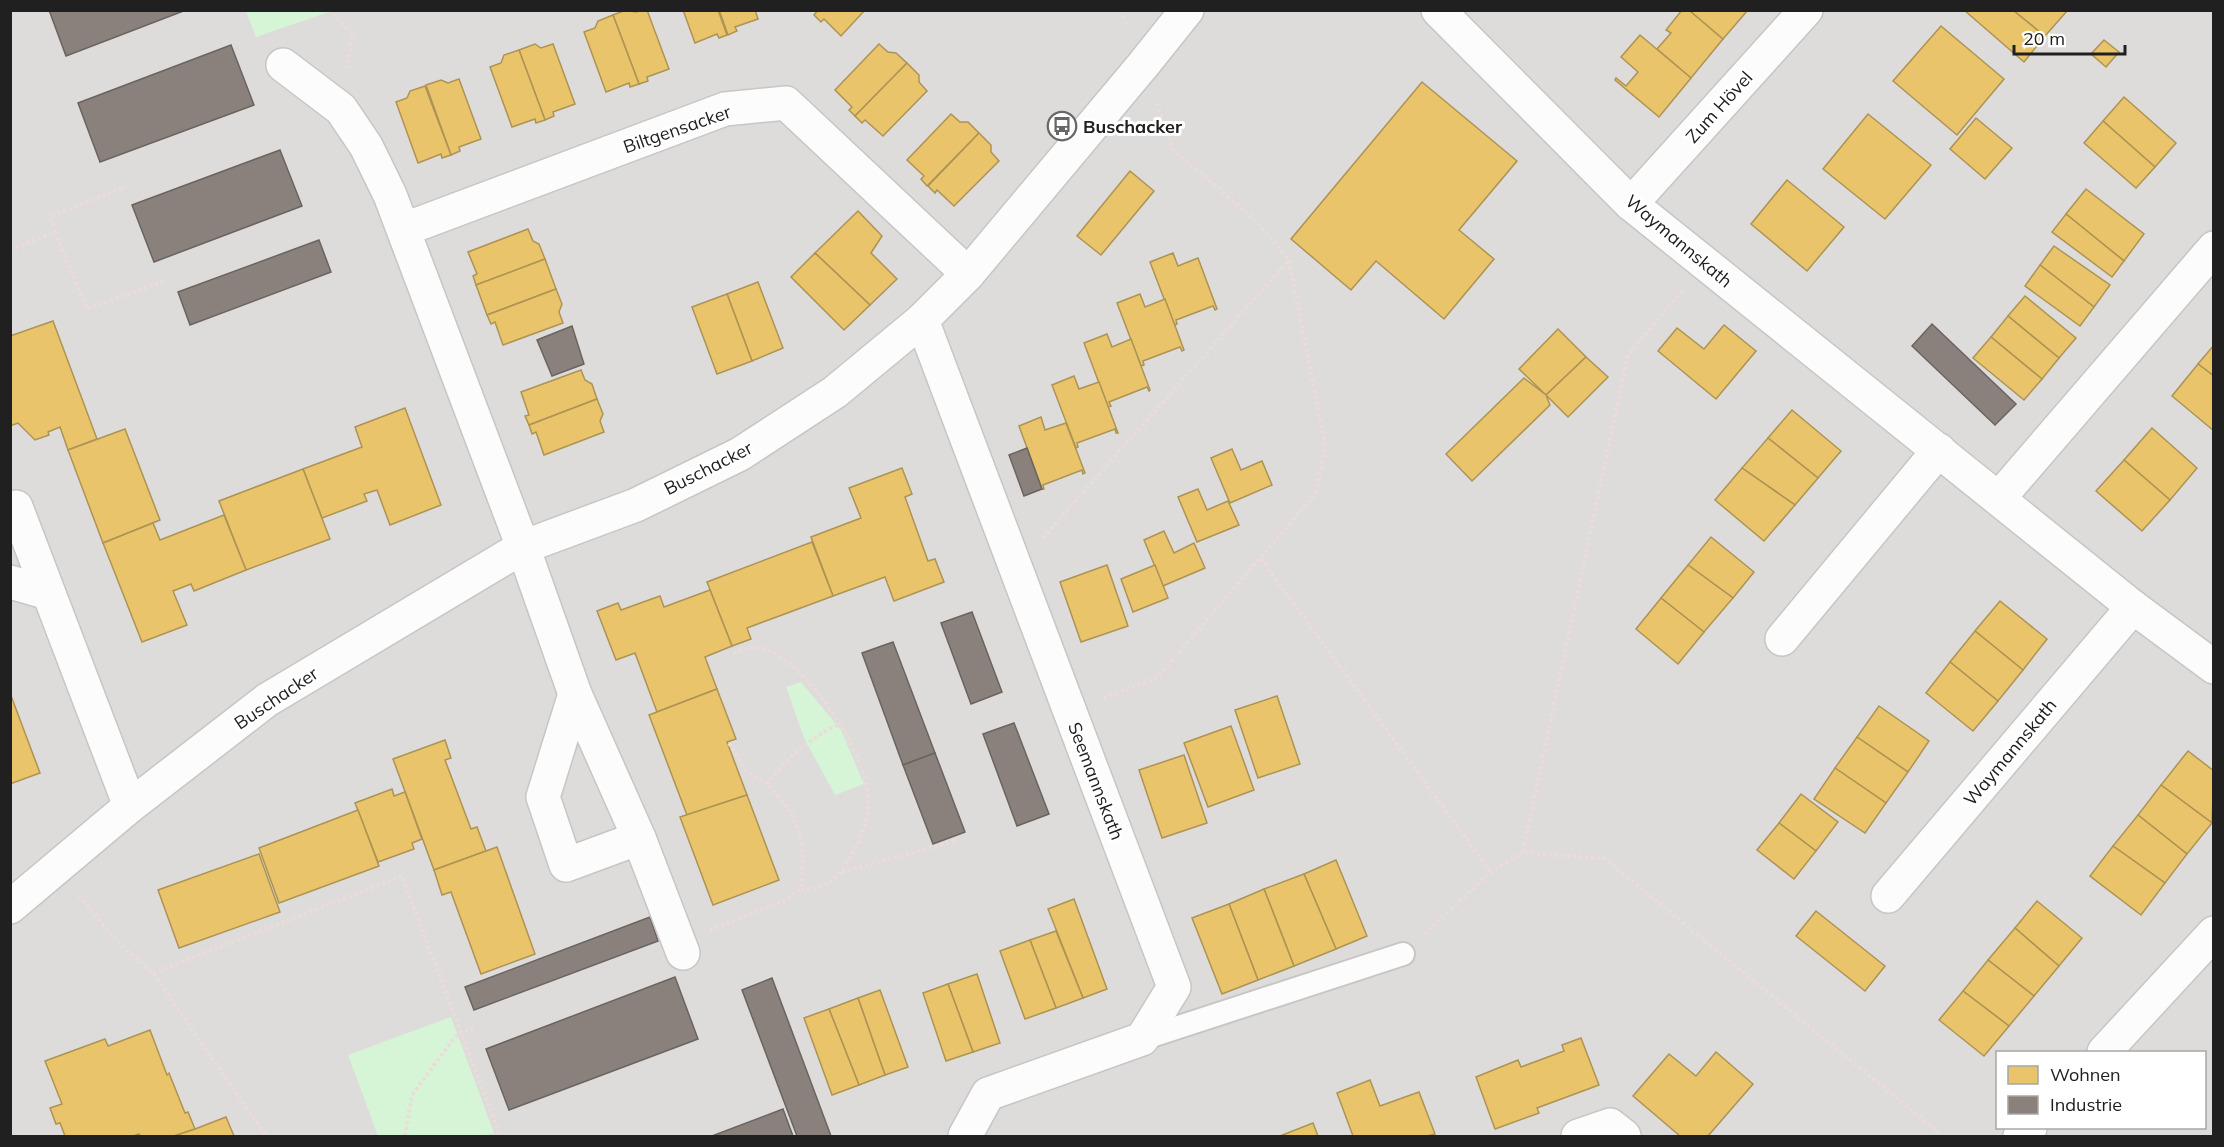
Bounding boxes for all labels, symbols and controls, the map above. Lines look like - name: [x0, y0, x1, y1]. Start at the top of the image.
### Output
- scale bar: [2014, 18, 2125, 56]
- text: 20 m: [2023, 27, 2065, 50]
- street label: Zum Hövel: [1681, 66, 1757, 148]
- street label: Biltgensacker: [620, 100, 734, 158]
- bus stop icon: Buschacker: [1046, 110, 1078, 142]
- place label: Buschacker: [1083, 115, 1183, 138]
- street label: Waymannskath: [1621, 190, 1737, 292]
- street label: Buschacker: [660, 436, 756, 500]
- street label: Buschacker: [230, 661, 323, 734]
- street label: Waymannskath: [1959, 694, 2061, 810]
- street label: Seemannskath: [1063, 719, 1129, 843]
- legend: [1996, 1051, 2206, 1129]
- text: Wohnen: [2050, 1063, 2121, 1086]
- text: Industrie: [2050, 1093, 2122, 1116]

